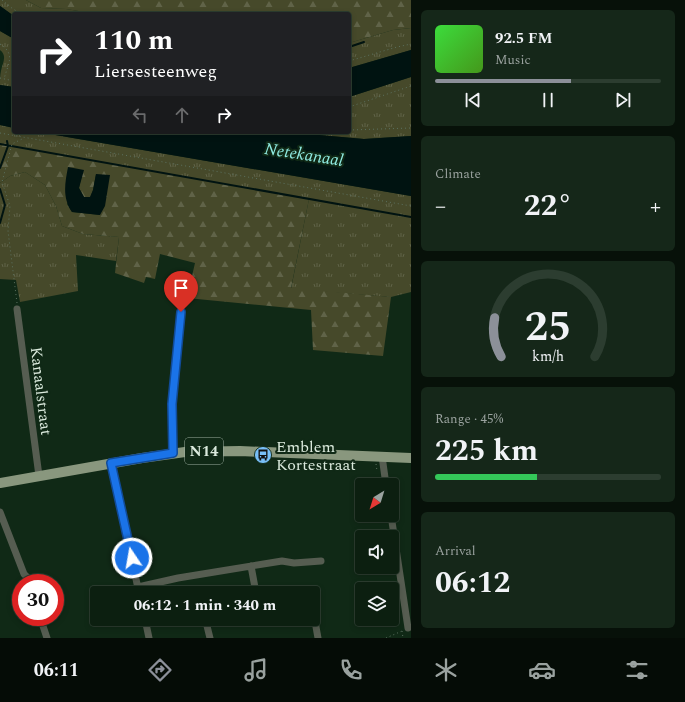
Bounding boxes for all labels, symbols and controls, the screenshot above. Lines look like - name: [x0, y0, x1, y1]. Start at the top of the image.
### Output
- text: 110 m: [94, 19, 173, 62]
- text: 92.5 FM: [495, 27, 552, 50]
- icon: right: [28, 28, 80, 80]
- text: Music: [495, 50, 531, 70]
- text: Liersesteenweg: [94, 58, 217, 85]
- icon: previous: [462, 89, 484, 111]
- icon: pause: [537, 89, 559, 111]
- icon: next: [612, 89, 634, 111]
- icon: left: [129, 104, 151, 126]
- icon: ahead: [171, 104, 193, 126]
- icon: right: [213, 104, 235, 126]
- water label: Netekanaal: [262, 136, 346, 174]
- text: Climate: [435, 164, 481, 184]
- text: 22°: [524, 183, 572, 229]
- text: −: [435, 190, 446, 223]
- text: +: [650, 190, 661, 223]
- pin: [164, 271, 198, 312]
- icon: arrive: [170, 277, 192, 299]
- text: 25: [525, 296, 571, 359]
- street label: Kanaalstraat: [24, 346, 58, 437]
- text: km/h: [532, 346, 564, 368]
- text: Range · 45%: [435, 409, 503, 429]
- text: 225 km: [435, 428, 538, 474]
- place label: Emblem Kortestraat: [276, 435, 356, 477]
- road number: N14: [185, 438, 223, 464]
- bus stop icon: Emblem Kortestraat: [253, 445, 273, 465]
- north arrow: [355, 478, 399, 522]
- map controls: [355, 478, 399, 626]
- button: sound: [355, 530, 399, 574]
- position arrow: [111, 537, 153, 579]
- text: Arrival: [435, 541, 476, 561]
- text: 06:12: [435, 560, 510, 606]
- speed limit sign: 30: [12, 574, 64, 626]
- button: layers: [355, 582, 399, 626]
- text: 06:12 · 1 min · 340 m: [134, 594, 276, 617]
- icon: directions: [146, 656, 174, 684]
- icon: music: [242, 656, 270, 684]
- icon: phone: [337, 656, 365, 684]
- icon: climate: [432, 656, 460, 684]
- icon: car: [528, 656, 556, 684]
- icon: filters: [623, 656, 651, 684]
- text: 06:11: [34, 657, 79, 684]

